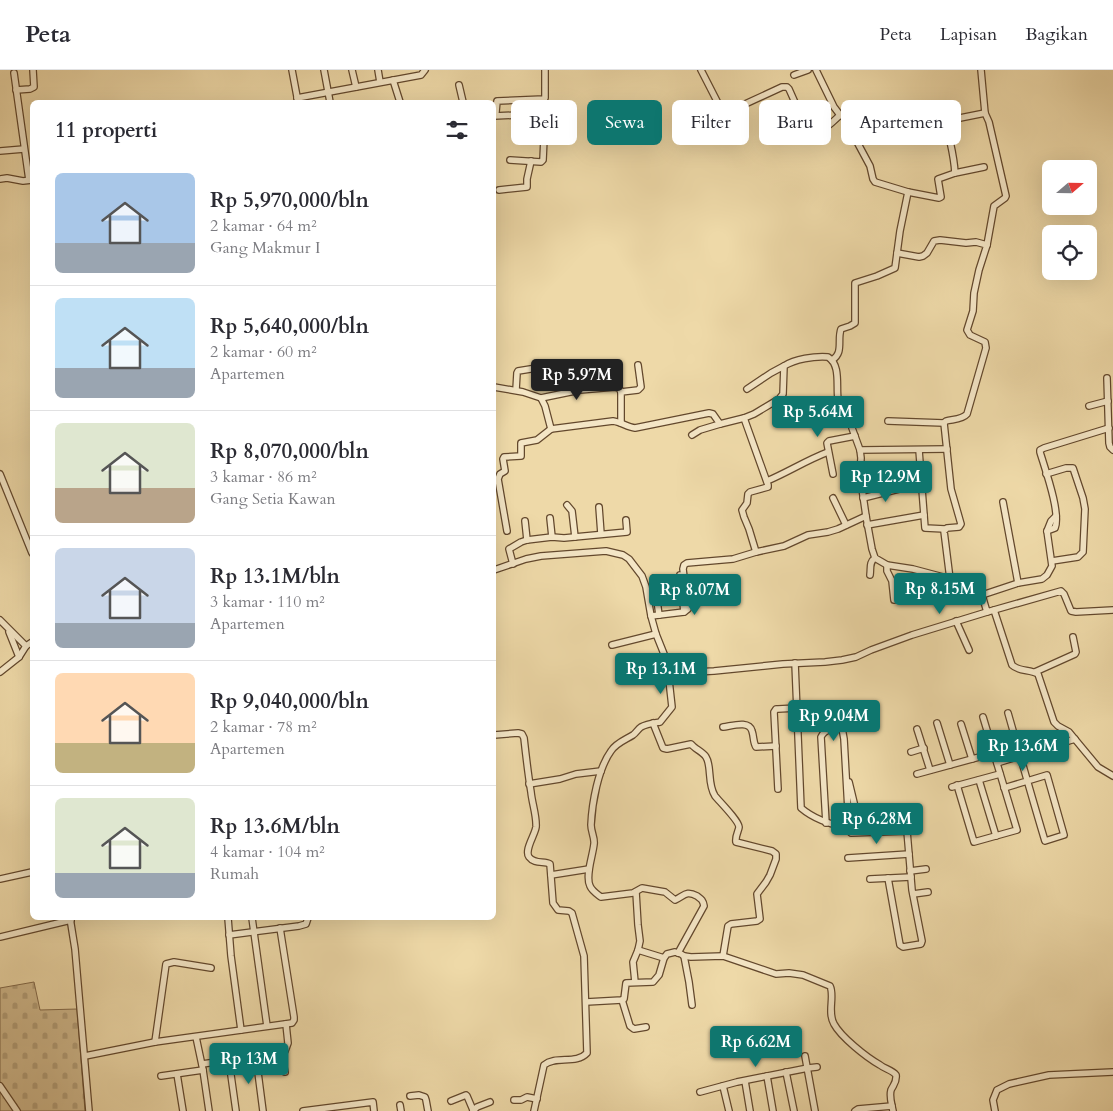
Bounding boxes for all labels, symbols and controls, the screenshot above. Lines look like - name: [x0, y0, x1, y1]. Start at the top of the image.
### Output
- text: Peta: [25, 18, 71, 51]
- text: Peta: [880, 22, 912, 47]
- text: Lapisan: [940, 22, 997, 47]
- text: Bagikan: [1025, 22, 1088, 47]
- chip: Beli: [511, 100, 577, 145]
- chip: Sewa: [587, 100, 662, 145]
- chip: Filter: [672, 100, 749, 145]
- chip: Baru: [759, 100, 831, 145]
- chip: Apartemen: [841, 100, 961, 145]
- text: 11 properti: [55, 116, 157, 145]
- icon: filters: [443, 116, 471, 144]
- north arrow: [1042, 160, 1098, 215]
- map controls: [1042, 160, 1097, 280]
- text: Rp 5,970,000/bln: [210, 186, 369, 215]
- icon: home: [95, 193, 155, 253]
- text: 2 kamar · 64 m²: [210, 215, 316, 237]
- button: locate: [1042, 225, 1097, 280]
- text: Gang Makmur I: [210, 237, 320, 259]
- text: Rp 5,640,000/bln: [210, 312, 369, 341]
- icon: home: [95, 318, 155, 378]
- text: 2 kamar · 60 m²: [210, 341, 316, 363]
- pin: Rp 5.97M: [525, 358, 629, 401]
- text: Apartemen: [210, 363, 285, 385]
- text: Rp 5.97M: [542, 364, 612, 386]
- pin: Rp 5.64M: [766, 396, 870, 438]
- text: Rp 5.64M: [783, 401, 853, 423]
- text: Rp 8,070,000/bln: [210, 437, 369, 466]
- icon: home: [95, 443, 155, 503]
- pin: Rp 12.9M: [834, 460, 938, 503]
- text: 3 kamar · 86 m²: [210, 466, 316, 488]
- text: Rp 12.9M: [851, 466, 921, 488]
- text: Gang Setia Kawan: [210, 488, 336, 510]
- text: Rp 13.1M/bln: [210, 562, 340, 591]
- icon: home: [95, 568, 155, 628]
- pin: Rp 8.15M: [888, 572, 992, 615]
- pin: Rp 8.07M: [643, 574, 747, 616]
- text: Rp 8.15M: [905, 578, 975, 600]
- text: Rp 8.07M: [660, 579, 730, 601]
- text: 3 kamar · 110 m²: [210, 591, 325, 613]
- text: Apartemen: [210, 613, 285, 635]
- pin: Rp 13.1M: [609, 652, 713, 695]
- text: Rp 13.1M: [626, 658, 696, 680]
- text: Rp 9,040,000/bln: [210, 687, 369, 716]
- icon: home: [95, 693, 155, 753]
- pin: Rp 9.04M: [782, 700, 886, 742]
- text: Rp 9.04M: [799, 705, 869, 727]
- text: 2 kamar · 78 m²: [210, 716, 316, 738]
- pin: Rp 13.6M: [971, 730, 1075, 772]
- text: Rp 13.6M: [988, 735, 1058, 757]
- text: Apartemen: [210, 738, 285, 760]
- pin: Rp 6.28M: [825, 802, 929, 845]
- text: Rp 6.28M: [842, 808, 912, 830]
- text: Rp 13.6M/bln: [210, 812, 340, 841]
- icon: home: [95, 818, 155, 878]
- text: 4 kamar · 104 m²: [210, 841, 325, 863]
- text: Rumah: [210, 863, 259, 885]
- pin: Rp 6.62M: [704, 1026, 808, 1068]
- text: Rp 6.62M: [721, 1031, 791, 1053]
- pin: Rp 13M: [208, 1042, 290, 1085]
- text: Rp 13M: [220, 1048, 278, 1070]

